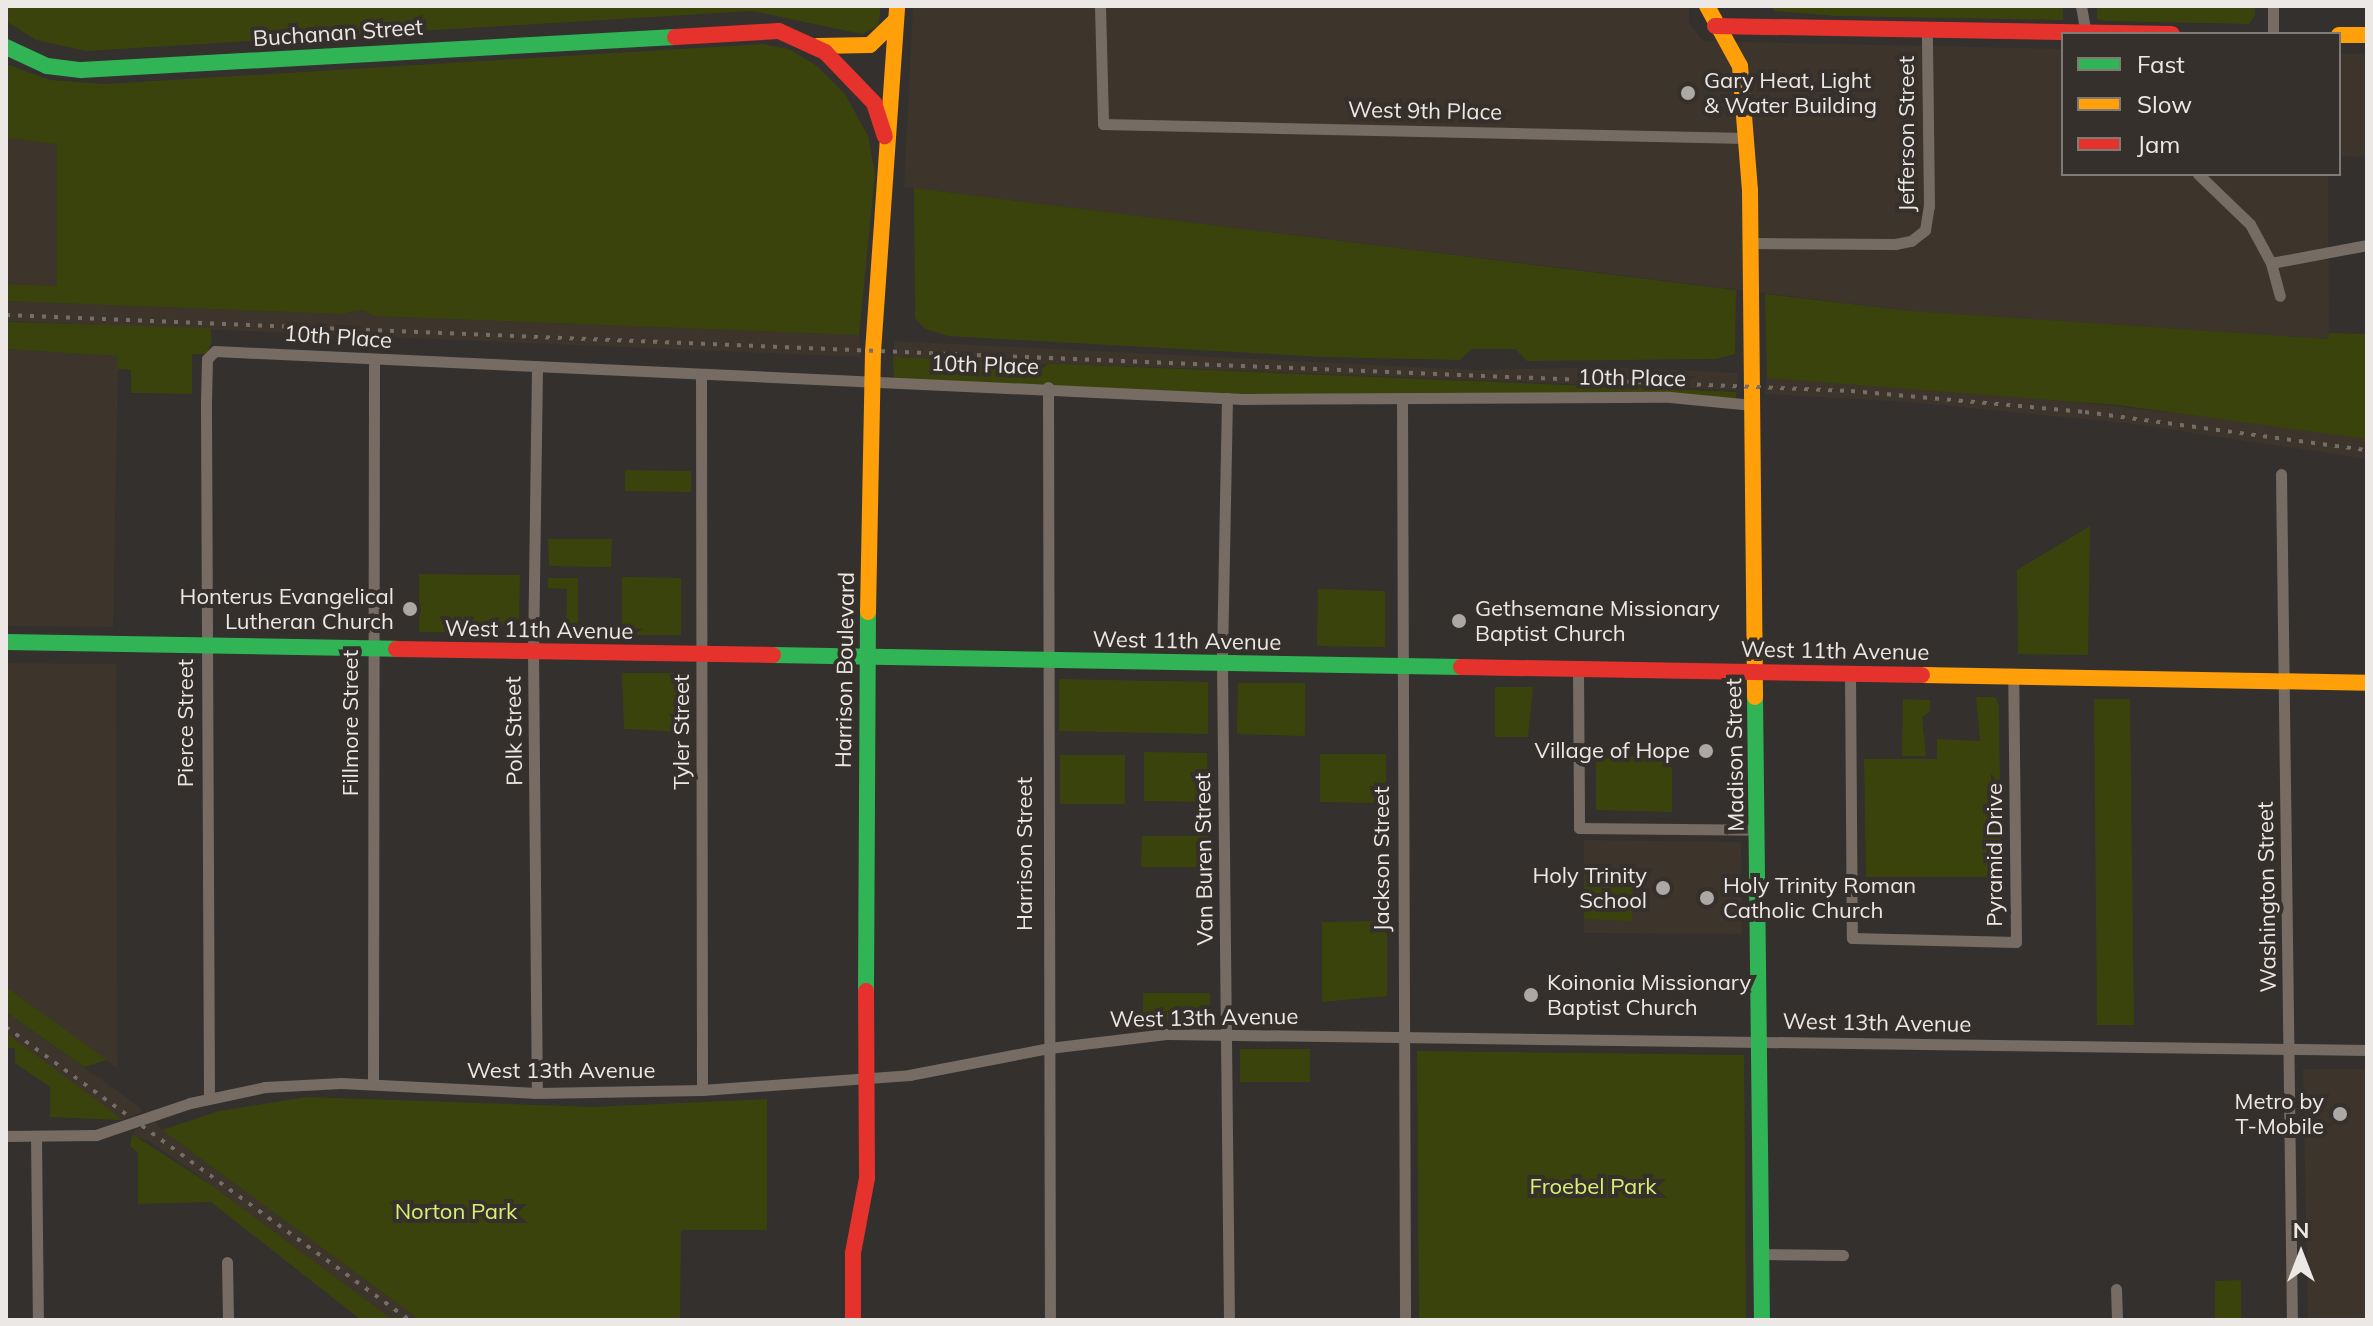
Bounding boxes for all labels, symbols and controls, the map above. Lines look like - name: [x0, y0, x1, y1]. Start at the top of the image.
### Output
- street label: Buchanan Street: [252, 14, 424, 52]
- legend: [2061, 32, 2341, 176]
- text: Fast: [2137, 49, 2185, 79]
- street label: Jefferson Street: [1894, 56, 1920, 212]
- place label: Gary Heat, Light & Water Building: [1704, 67, 1877, 118]
- marker: Gary Heat, Light & Water Building: [1679, 84, 1697, 102]
- text: Slow: [2137, 89, 2192, 119]
- street label: West 9th Place: [1348, 96, 1502, 126]
- text: Jam: [2137, 129, 2180, 159]
- street label: 10th Place: [283, 320, 393, 354]
- street label: 10th Place: [931, 350, 1039, 380]
- street label: 10th Place: [1578, 364, 1686, 392]
- street label: Harrison Boulevard: [830, 572, 860, 768]
- place label: Honterus Evangelical Lutheran Church: [180, 583, 394, 634]
- place label: Gethsemane Missionary Baptist Church: [1475, 595, 1720, 646]
- marker: Honterus Evangelical Lutheran Church: [401, 600, 419, 618]
- marker: Gethsemane Missionary Baptist Church: [1450, 612, 1468, 630]
- street label: West 11th Avenue: [444, 615, 634, 645]
- street label: West 11th Avenue: [1092, 626, 1282, 656]
- street label: West 11th Avenue: [1740, 636, 1930, 666]
- street label: Fillmore Street: [338, 650, 364, 796]
- street label: Pierce Street: [173, 659, 199, 787]
- street label: Tyler Street: [669, 674, 695, 790]
- street label: Polk Street: [500, 676, 528, 786]
- street label: Madison Street: [1720, 678, 1750, 832]
- place label: Village of Hope: [1535, 738, 1690, 764]
- marker: Village of Hope: [1697, 742, 1715, 760]
- street label: Van Buren Street: [1189, 772, 1219, 946]
- street label: Harrison Street: [1012, 777, 1038, 931]
- street label: Pyramid Drive: [1982, 783, 2008, 927]
- street label: Jackson Street: [1369, 786, 1395, 932]
- street label: Washington Street: [2252, 801, 2282, 993]
- place label: Holy Trinity School: [1532, 862, 1647, 914]
- place label: Holy Trinity Roman Catholic Church: [1723, 872, 1916, 924]
- marker: Holy Trinity School: [1654, 879, 1672, 897]
- marker: Holy Trinity Roman Catholic Church: [1698, 889, 1716, 907]
- place label: Koinonia Missionary Baptist Church: [1547, 969, 1751, 1020]
- marker: Koinonia Missionary Baptist Church: [1522, 986, 1540, 1004]
- street label: West 13th Avenue: [1109, 1003, 1299, 1033]
- street label: West 13th Avenue: [1782, 1008, 1972, 1038]
- street label: West 13th Avenue: [467, 1058, 655, 1084]
- place label: Metro by T-Mobile: [2235, 1088, 2324, 1140]
- marker: Metro by T-Mobile: [2331, 1105, 2349, 1123]
- park label: Froebel Park: [1530, 1174, 1656, 1200]
- park label: Norton Park: [395, 1199, 517, 1225]
- north arrow: [2261, 1214, 2341, 1294]
- text: N: [2293, 1216, 2309, 1244]

